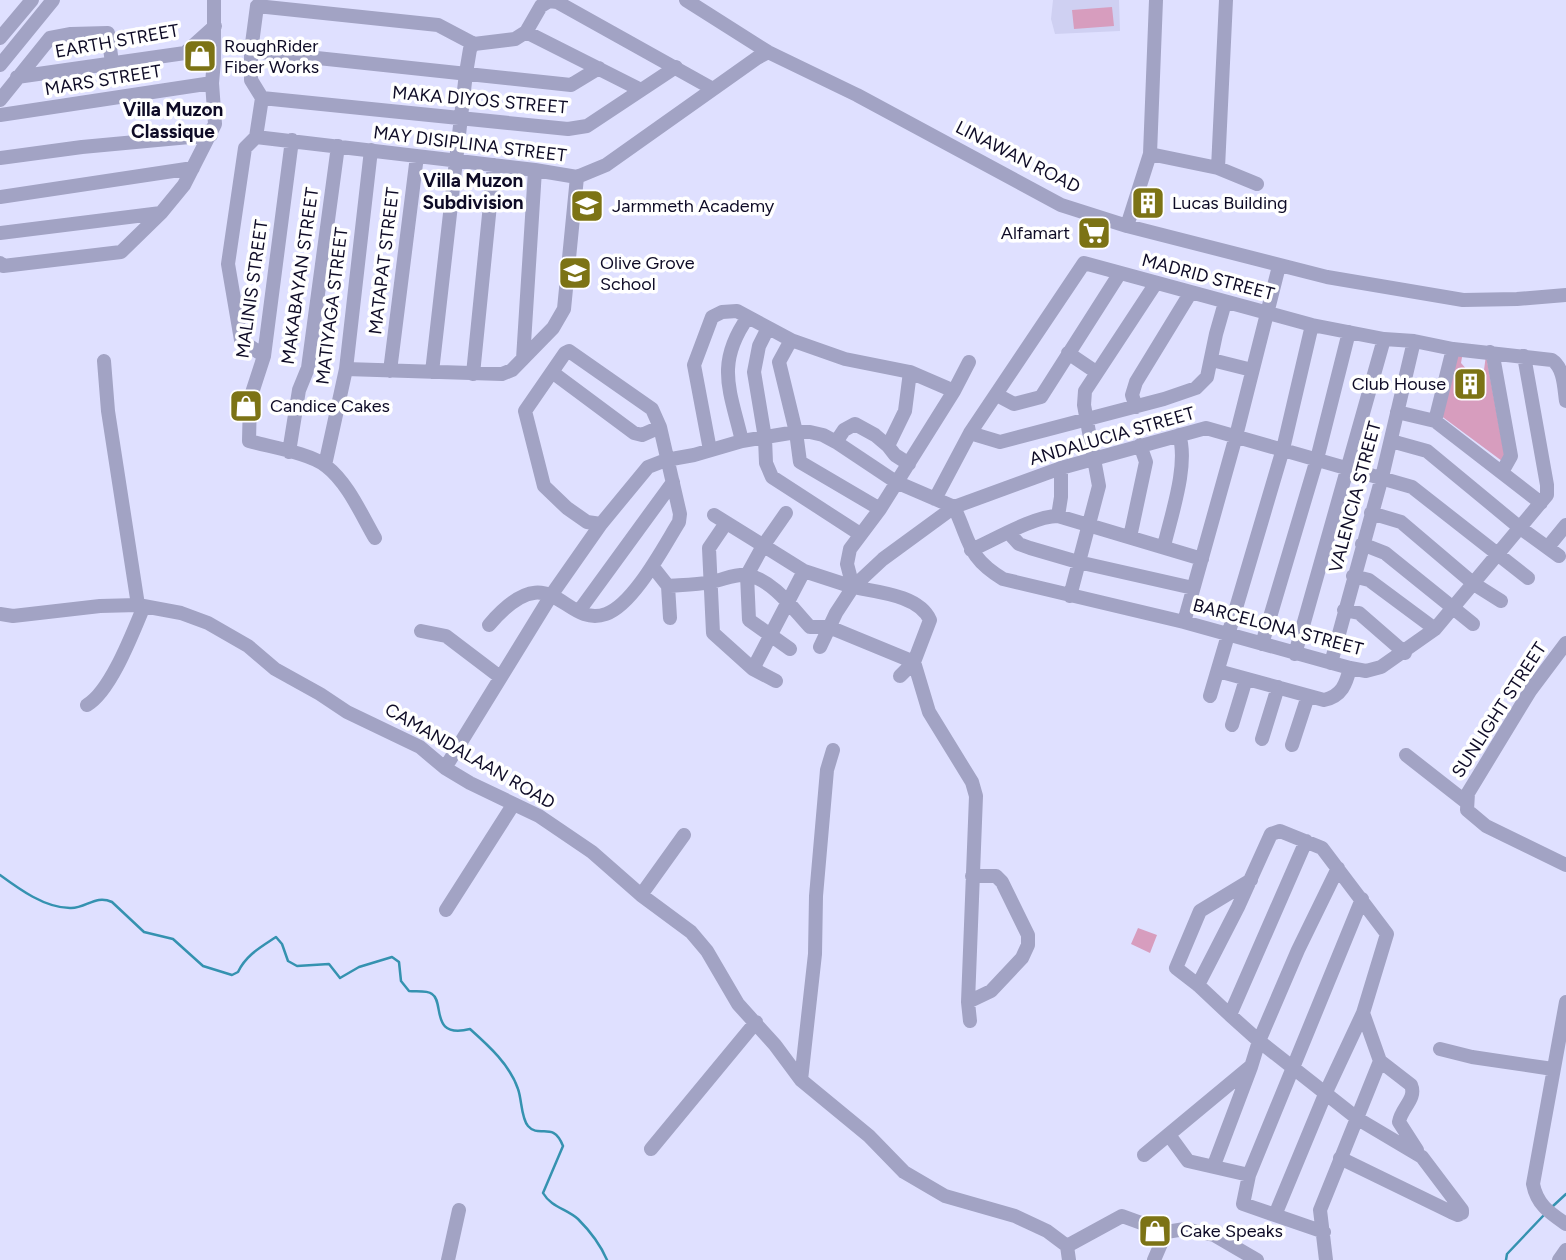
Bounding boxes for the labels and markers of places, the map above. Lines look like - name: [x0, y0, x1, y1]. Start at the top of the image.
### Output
- place label: RoughRider Fiber Works: [224, 35, 319, 78]
- shop icon: RoughRider Fiber Works: [181, 37, 219, 75]
- building icon: Lucas Building: [1129, 184, 1167, 222]
- school or university icon: Jarmmeth Academy: [568, 187, 606, 225]
- place label: Lucas Building: [1172, 192, 1288, 214]
- place label: Jarmmeth Academy: [612, 195, 775, 217]
- supermarket icon: Alfamart: [1075, 214, 1113, 252]
- place label: Alfamart: [1001, 222, 1070, 244]
- place label: Olive Grove School: [600, 252, 695, 295]
- school or university icon: Olive Grove School: [556, 254, 594, 292]
- building icon: Club House: [1451, 365, 1489, 403]
- place label: Club House: [1352, 373, 1446, 395]
- shop icon: Candice Cakes: [227, 387, 265, 425]
- place label: Candice Cakes: [270, 395, 390, 417]
- shop icon: Cake Speaks: [1136, 1212, 1174, 1250]
- place label: Cake Speaks: [1180, 1220, 1283, 1242]

